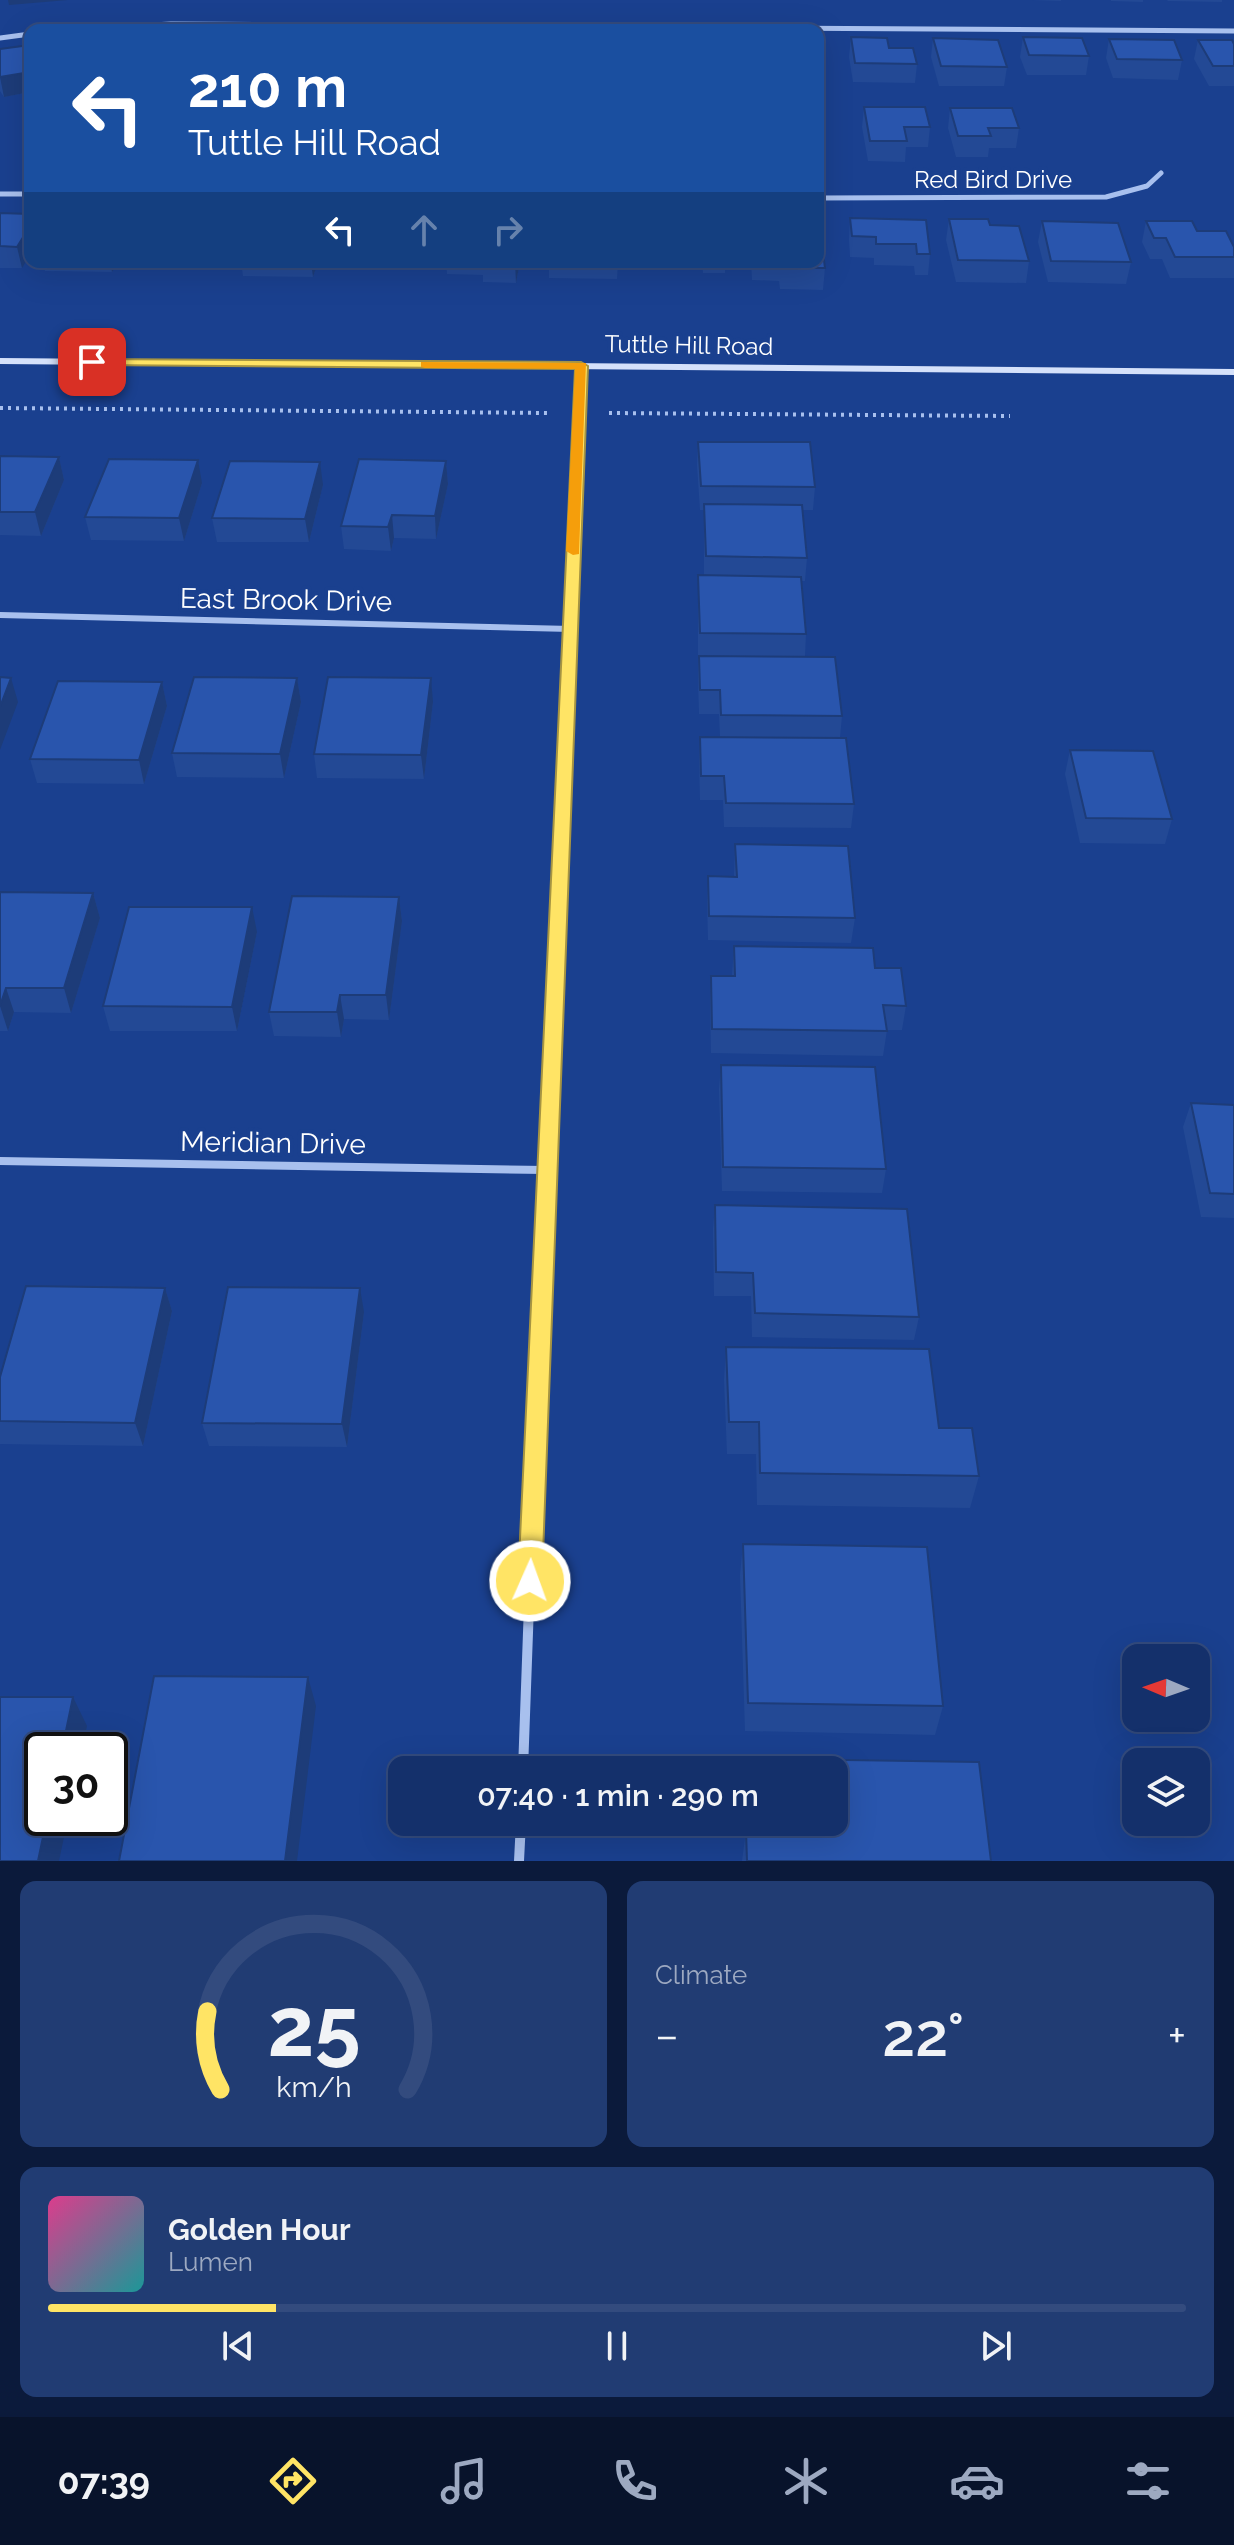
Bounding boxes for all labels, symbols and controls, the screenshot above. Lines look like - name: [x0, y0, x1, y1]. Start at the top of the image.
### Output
- text: 210 m: [188, 54, 347, 120]
- icon: left: [56, 56, 160, 160]
- text: Tuttle Hill Road: [188, 121, 441, 163]
- street label: Red Bird Drive: [914, 165, 1072, 194]
- icon: left: [318, 208, 362, 252]
- icon: ahead: [402, 208, 446, 252]
- icon: right: [486, 208, 530, 252]
- pin: [58, 328, 126, 396]
- street label: Tuttle Hill Road: [604, 329, 774, 361]
- icon: arrive: [70, 340, 114, 384]
- street label: East Brook Drive: [180, 582, 392, 618]
- street label: Meridian Drive: [180, 1125, 366, 1161]
- position arrow: [488, 1539, 572, 1623]
- north arrow: [1122, 1644, 1210, 1732]
- map controls: [1122, 1644, 1210, 1836]
- speed limit sign: 30: [24, 1732, 128, 1836]
- button: layers: [1122, 1748, 1210, 1836]
- text: 07:40 · 1 min · 290 m: [477, 1778, 759, 1813]
- text: Climate: [655, 1960, 747, 1990]
- text: 25: [267, 1978, 360, 2075]
- text: 22°: [882, 2000, 964, 2070]
- text: −: [655, 2010, 679, 2061]
- text: +: [1168, 2010, 1186, 2061]
- text: km/h: [276, 2070, 351, 2104]
- text: Golden Hour: [168, 2212, 351, 2247]
- text: Lumen: [168, 2247, 253, 2277]
- icon: previous: [216, 2324, 260, 2368]
- icon: pause: [595, 2324, 639, 2368]
- icon: next: [974, 2324, 1018, 2368]
- icon: directions: [265, 2453, 321, 2509]
- icon: music: [436, 2453, 492, 2509]
- icon: phone: [607, 2453, 663, 2509]
- icon: climate: [778, 2453, 834, 2509]
- icon: car: [949, 2453, 1005, 2509]
- icon: filters: [1120, 2453, 1176, 2509]
- text: 07:39: [58, 2460, 150, 2502]

